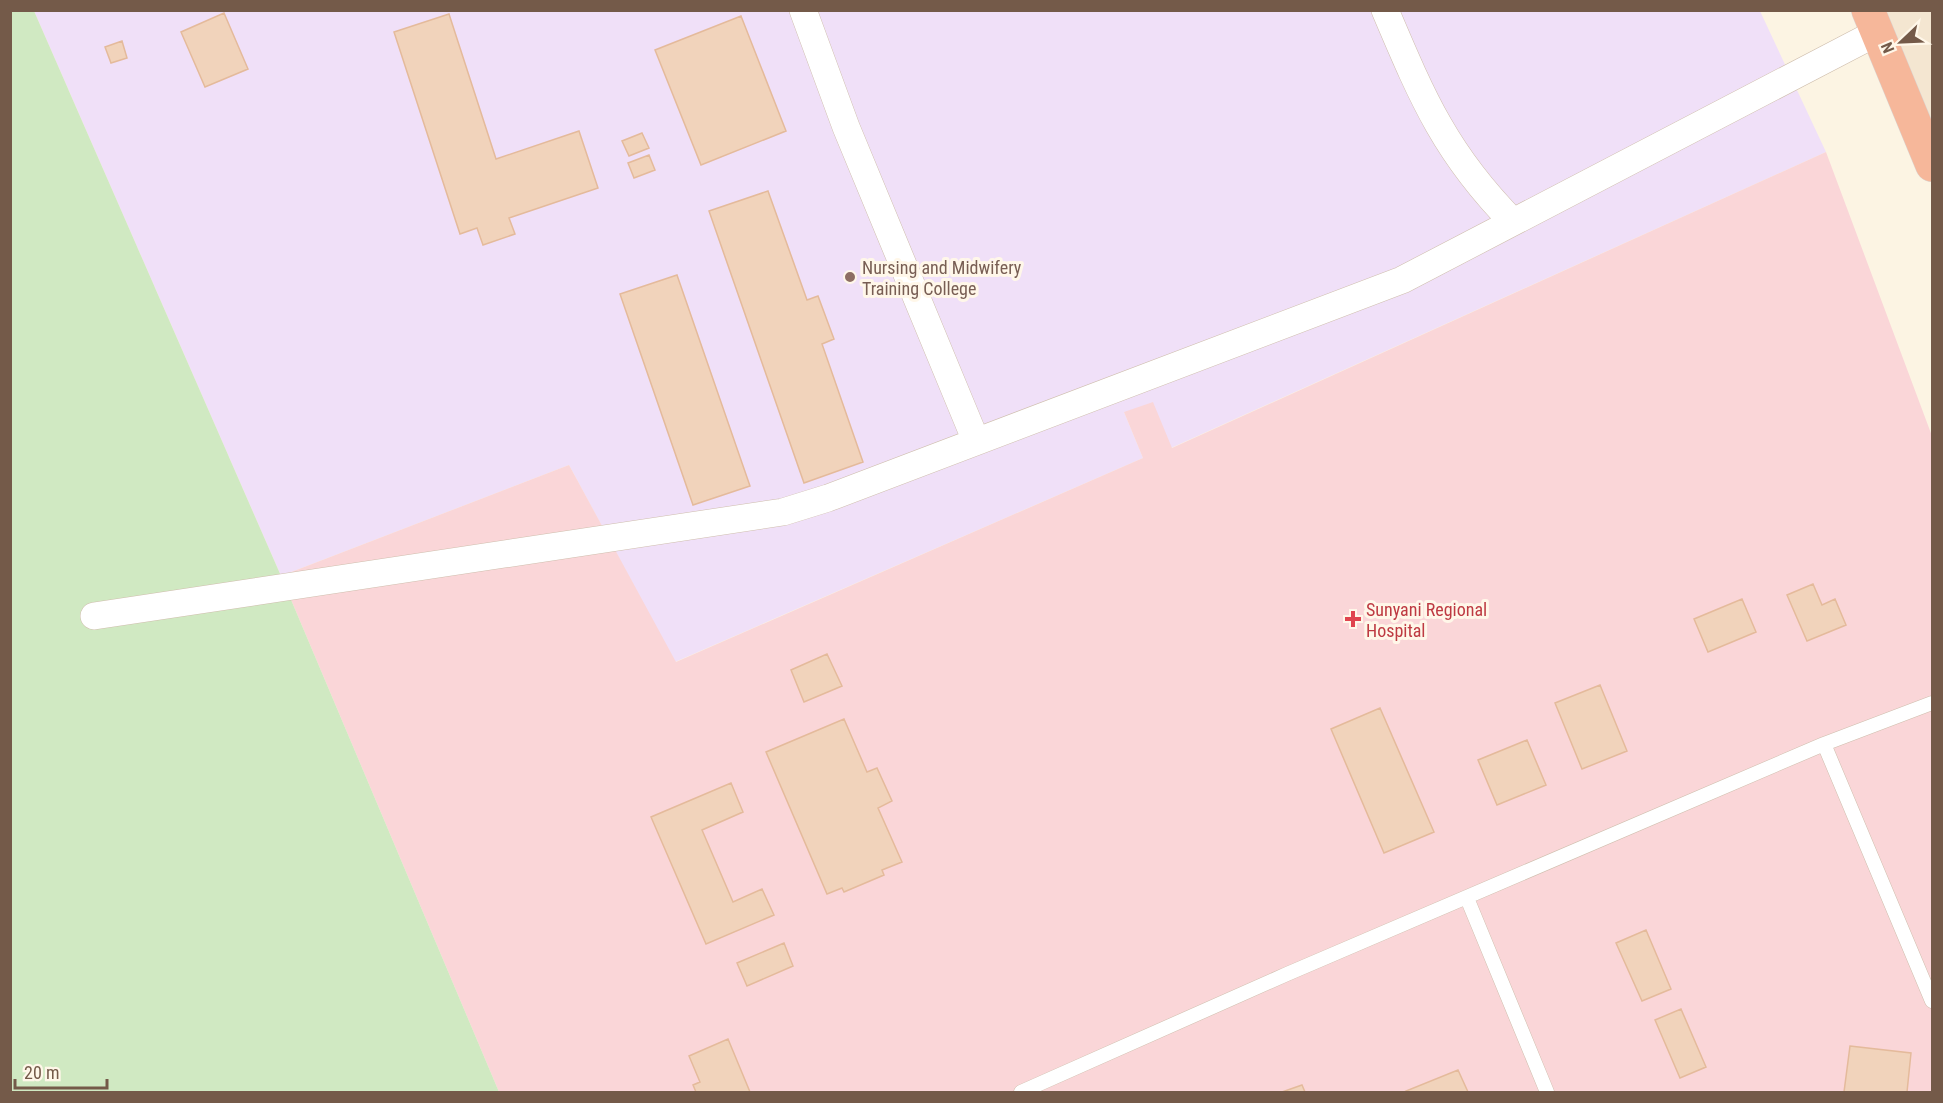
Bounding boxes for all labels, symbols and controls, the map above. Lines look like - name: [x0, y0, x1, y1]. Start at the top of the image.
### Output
- north arrow: [1871, 12, 1931, 72]
- text: N: [1877, 39, 1898, 56]
- place label: Nursing and Midwifery Training College: [862, 257, 1022, 299]
- marker: Nursing and Midwifery Training College: [843, 270, 857, 284]
- place label: Sunyani Regional Hospital: [1366, 599, 1487, 641]
- marker: Sunyani Regional Hospital: [1344, 610, 1362, 628]
- scale bar: [15, 1052, 106, 1090]
- text: 20 m: [24, 1062, 59, 1083]

